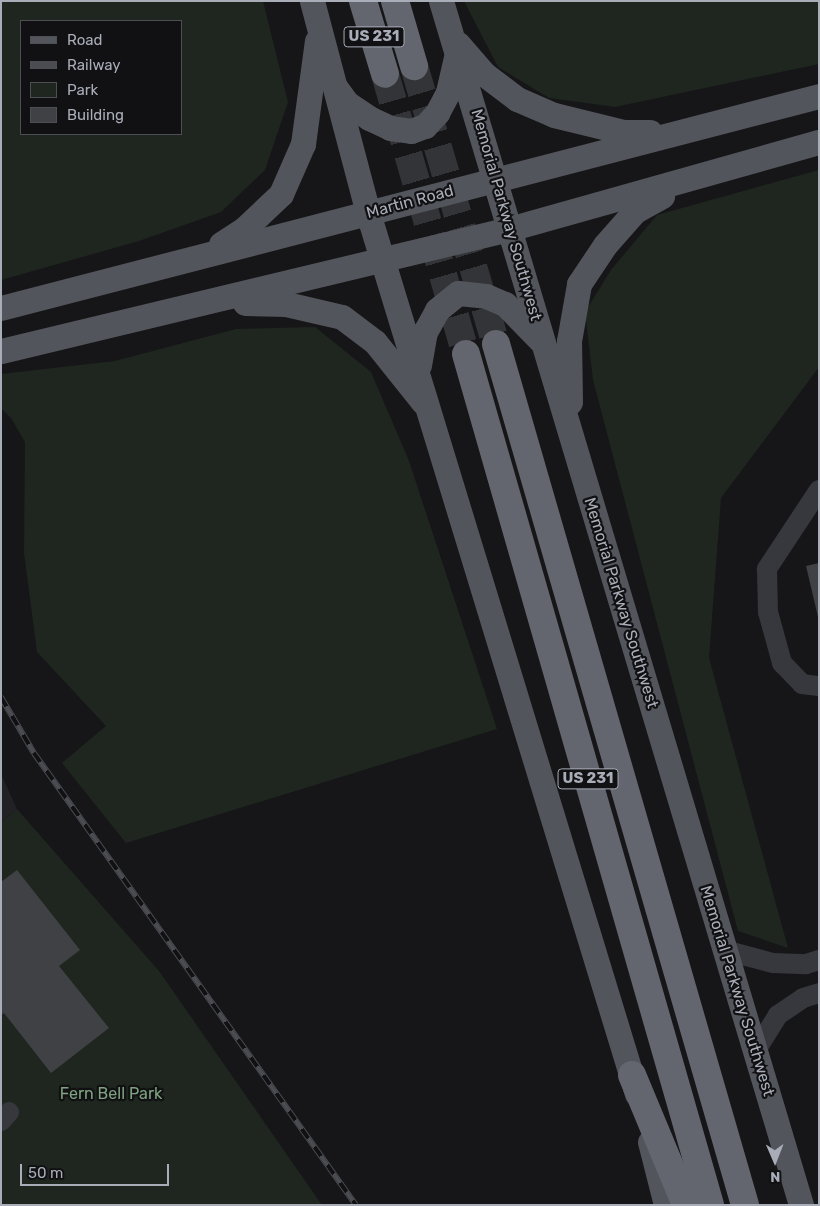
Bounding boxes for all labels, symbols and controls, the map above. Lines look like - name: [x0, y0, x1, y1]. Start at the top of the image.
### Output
- legend: [20, 20, 182, 135]
- road number: US 231: [343, 24, 405, 50]
- text: Road: [67, 31, 103, 49]
- text: Railway: [67, 56, 121, 74]
- text: Park: [67, 81, 98, 99]
- text: Building: [67, 106, 124, 124]
- street label: Memorial Parkway Southwest: [467, 107, 545, 323]
- street label: Martin Road: [364, 181, 456, 223]
- street label: Memorial Parkway Southwest: [580, 495, 662, 711]
- road number: US 231: [557, 766, 619, 792]
- street label: Memorial Parkway Southwest: [696, 883, 778, 1099]
- park label: Fern Bell Park: [60, 1084, 162, 1104]
- north arrow: [750, 1136, 800, 1186]
- scale bar: [22, 1154, 171, 1186]
- text: 50 m: [28, 1164, 63, 1182]
- text: N: [770, 1168, 780, 1185]

